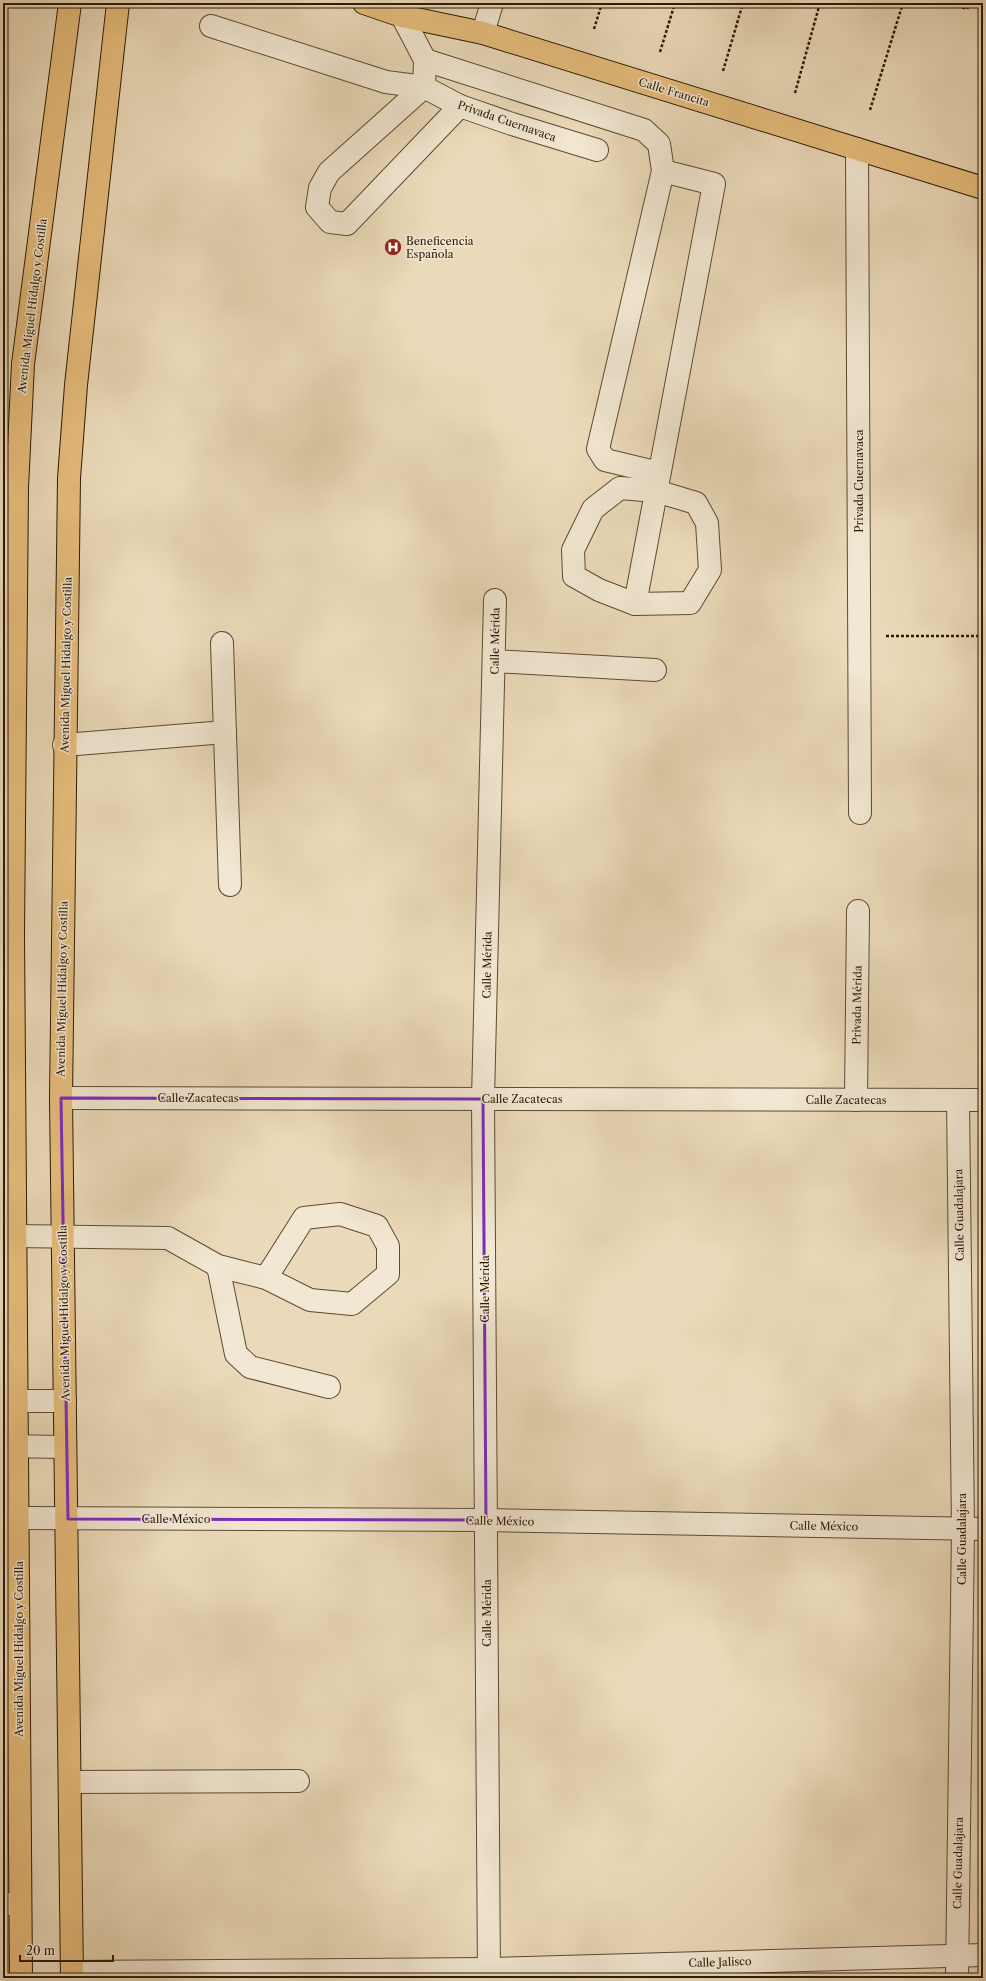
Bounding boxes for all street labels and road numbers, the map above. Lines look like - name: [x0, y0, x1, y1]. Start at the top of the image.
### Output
- street label: Calle Francita: [637, 75, 711, 109]
- street label: Privada Cuernavaca: [456, 98, 558, 145]
- street label: Avenida Miguel Hidalgo y Costilla: [14, 218, 50, 395]
- street label: Privada Cuernavaca: [852, 429, 866, 533]
- street label: Avenida Miguel Hidalgo y Costilla: [57, 577, 75, 754]
- street label: Calle Mérida: [487, 607, 503, 675]
- street label: Avenida Miguel Hidalgo y Costilla: [53, 901, 71, 1078]
- street label: Calle Mérida: [479, 931, 495, 999]
- street label: Privada Mérida: [849, 965, 865, 1045]
- street label: Calle Zacatecas: [157, 1091, 239, 1105]
- street label: Calle Zacatecas: [481, 1092, 563, 1106]
- street label: Calle Zacatecas: [805, 1093, 887, 1107]
- street label: Calle Guadalajara: [951, 1169, 967, 1261]
- street label: Avenida Miguel Hidalgo y Costilla: [55, 1225, 73, 1402]
- street label: Calle Mérida: [478, 1255, 492, 1323]
- street label: Calle Guadalajara: [955, 1493, 969, 1585]
- street label: Calle México: [142, 1512, 211, 1526]
- street label: Calle México: [466, 1513, 535, 1529]
- street label: Calle México: [790, 1518, 859, 1534]
- street label: Avenida Miguel Hidalgo y Costilla: [12, 1561, 26, 1738]
- street label: Calle Mérida: [480, 1579, 494, 1647]
- street label: Calle Guadalajara: [950, 1817, 966, 1909]
- street label: Calle Jalisco: [688, 1954, 752, 1970]

